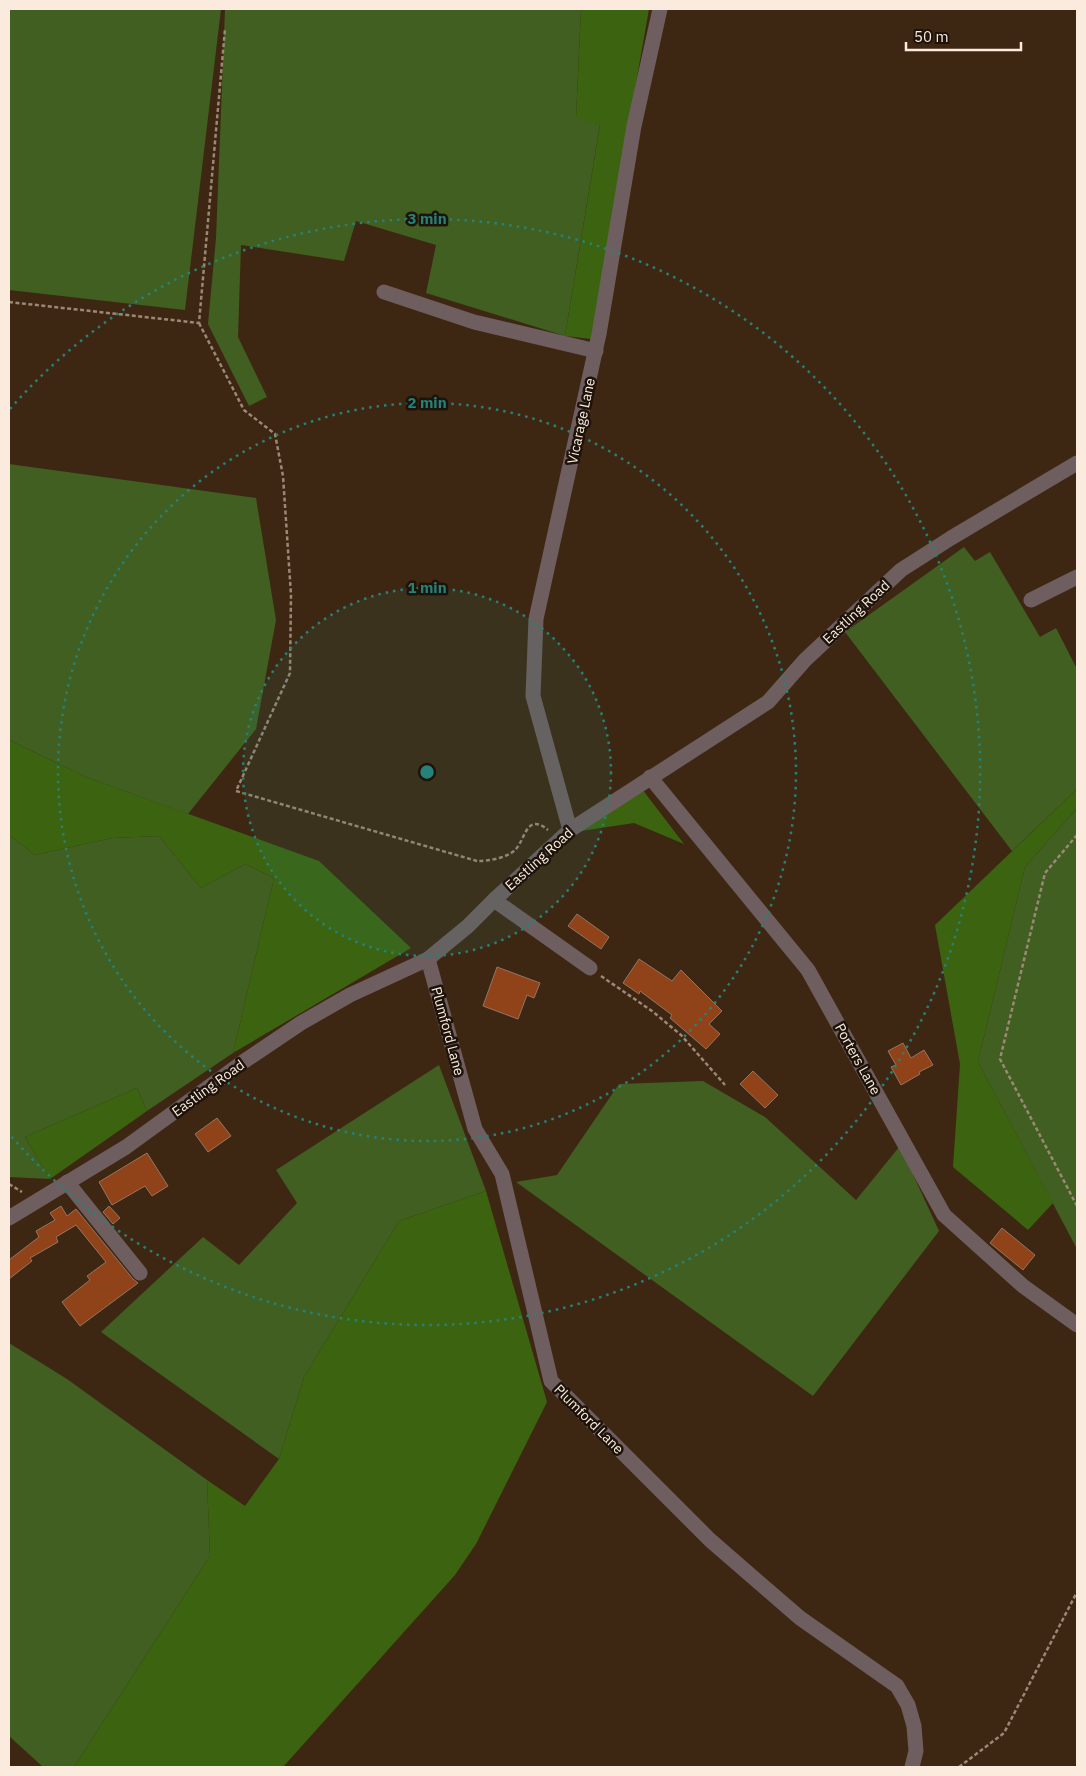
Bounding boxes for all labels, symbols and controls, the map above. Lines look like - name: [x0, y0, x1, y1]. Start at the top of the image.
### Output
- scale bar: [906, 20, 1021, 52]
- text: 50 m: [914, 27, 949, 46]
- text: 3 min: [407, 209, 447, 228]
- street label: Vicarage Lane: [563, 376, 599, 466]
- text: 2 min: [407, 393, 447, 412]
- street label: Eastling Road: [819, 576, 893, 648]
- text: 1 min: [407, 578, 447, 597]
- centre of rings: [418, 763, 436, 781]
- street label: Eastling Road: [501, 824, 577, 894]
- street label: Plumford Lane: [427, 985, 469, 1078]
- street label: Porters Lane: [831, 1020, 885, 1098]
- street label: Eastling Road: [168, 1056, 248, 1120]
- street label: Plumford Lane: [550, 1380, 628, 1458]

